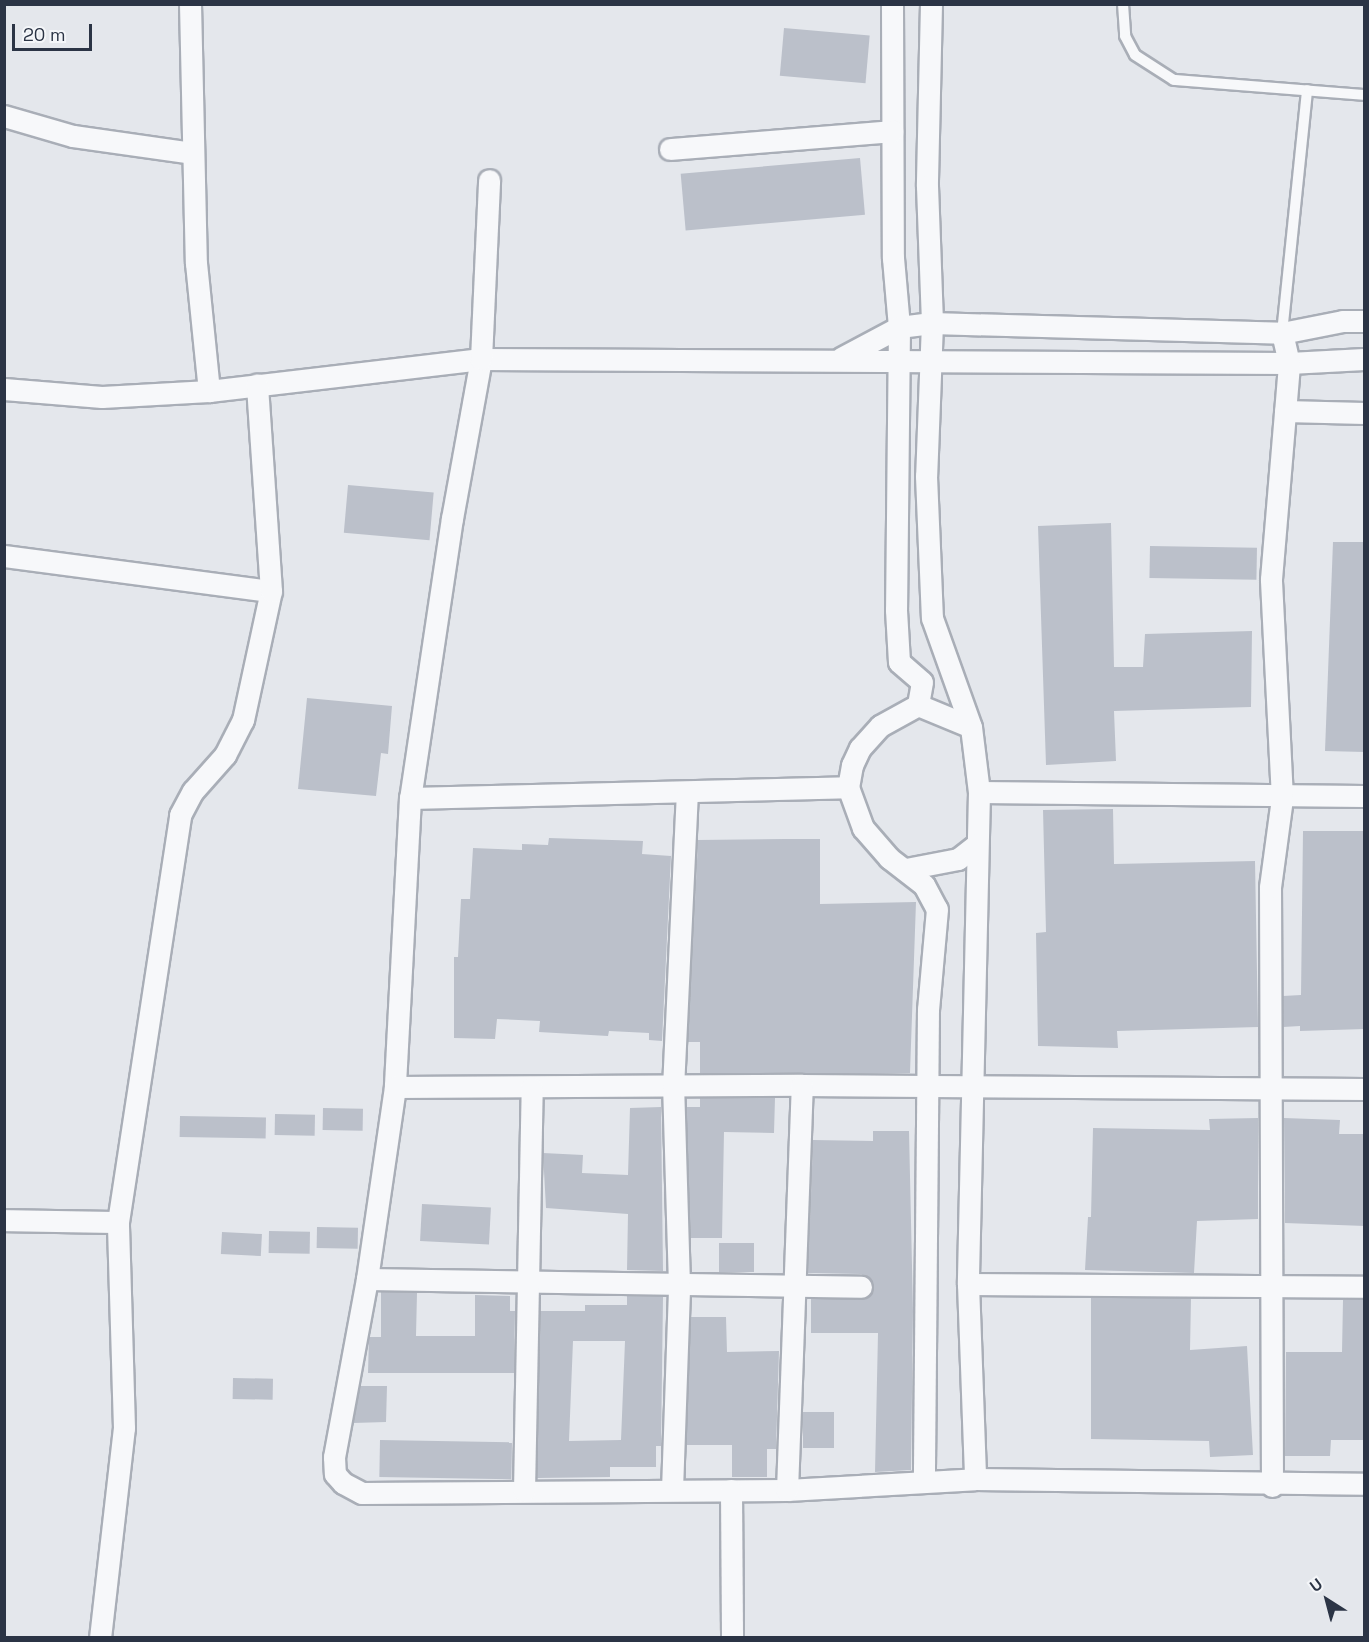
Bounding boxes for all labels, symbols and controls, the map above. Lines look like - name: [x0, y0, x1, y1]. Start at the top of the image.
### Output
- scale bar: [15, 12, 94, 50]
- text: 20 m: [23, 23, 66, 46]
- north arrow: [1297, 1570, 1357, 1630]
- text: U: [1306, 1573, 1327, 1597]

